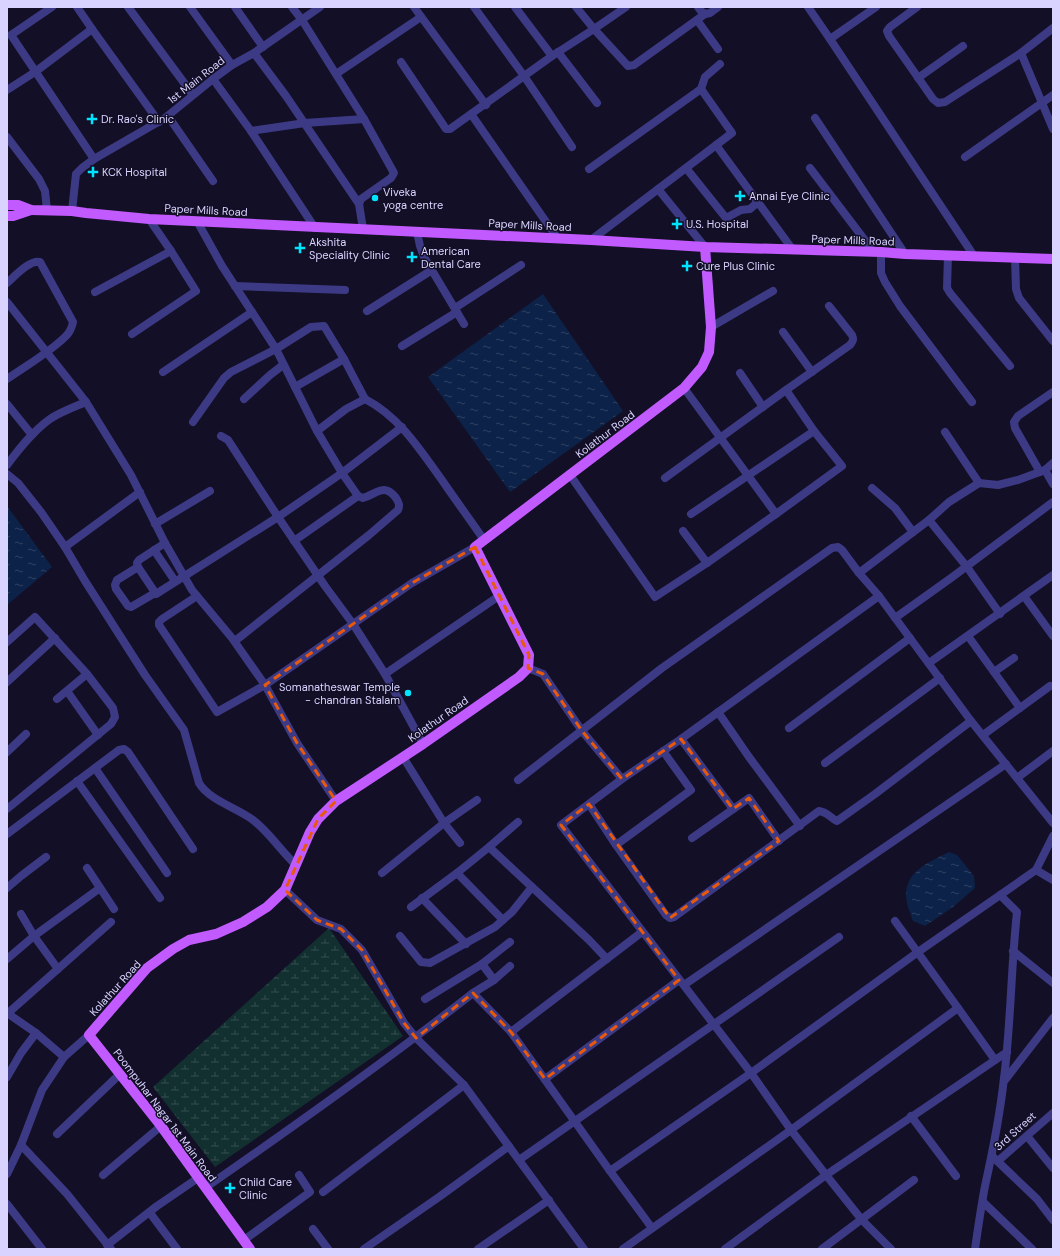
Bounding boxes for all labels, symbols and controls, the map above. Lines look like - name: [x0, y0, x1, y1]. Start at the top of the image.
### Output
- street label: 1st Main Road: [165, 53, 227, 107]
- place label: Dr. Rao's Clinic: [101, 112, 174, 126]
- marker: Dr. Rao's Clinic: [86, 113, 98, 125]
- place label: KCK Hospital: [102, 165, 167, 179]
- marker: KCK Hospital: [87, 166, 99, 178]
- place label: Viveka yoga centre: [383, 185, 443, 212]
- place label: Annai Eye Clinic: [749, 189, 830, 203]
- marker: Annai Eye Clinic: [734, 190, 746, 202]
- marker: Viveka yoga centre: [370, 193, 380, 203]
- street label: Paper Mills Road: [164, 201, 248, 219]
- street label: Paper Mills Road: [488, 216, 572, 234]
- place label: U.S. Hospital: [686, 217, 748, 231]
- marker: U.S. Hospital: [671, 218, 683, 230]
- street label: Paper Mills Road: [811, 232, 895, 248]
- place label: Akshita Speciality Clinic: [309, 235, 390, 262]
- marker: Akshita Speciality Clinic: [294, 242, 306, 254]
- place label: American Dental Care: [421, 244, 481, 271]
- marker: American Dental Care: [406, 251, 418, 263]
- place label: Cure Plus Clinic: [696, 259, 775, 273]
- marker: Cure Plus Clinic: [681, 260, 693, 272]
- street label: Kolathur Road: [573, 407, 637, 461]
- place label: Somanatheswar Temple - chandran Stalam: [279, 680, 400, 707]
- marker: Somanatheswar Temple - chandran Stalam: [403, 688, 413, 698]
- street label: Kolathur Road: [405, 693, 471, 745]
- street label: Kolathur Road: [86, 957, 144, 1019]
- street label: Poompuhar Nagar 1st Main Road: [110, 1046, 220, 1184]
- street label: 3rd Street: [991, 1109, 1039, 1153]
- place label: Child Care Clinic: [239, 1175, 292, 1202]
- marker: Child Care Clinic: [224, 1182, 236, 1194]

